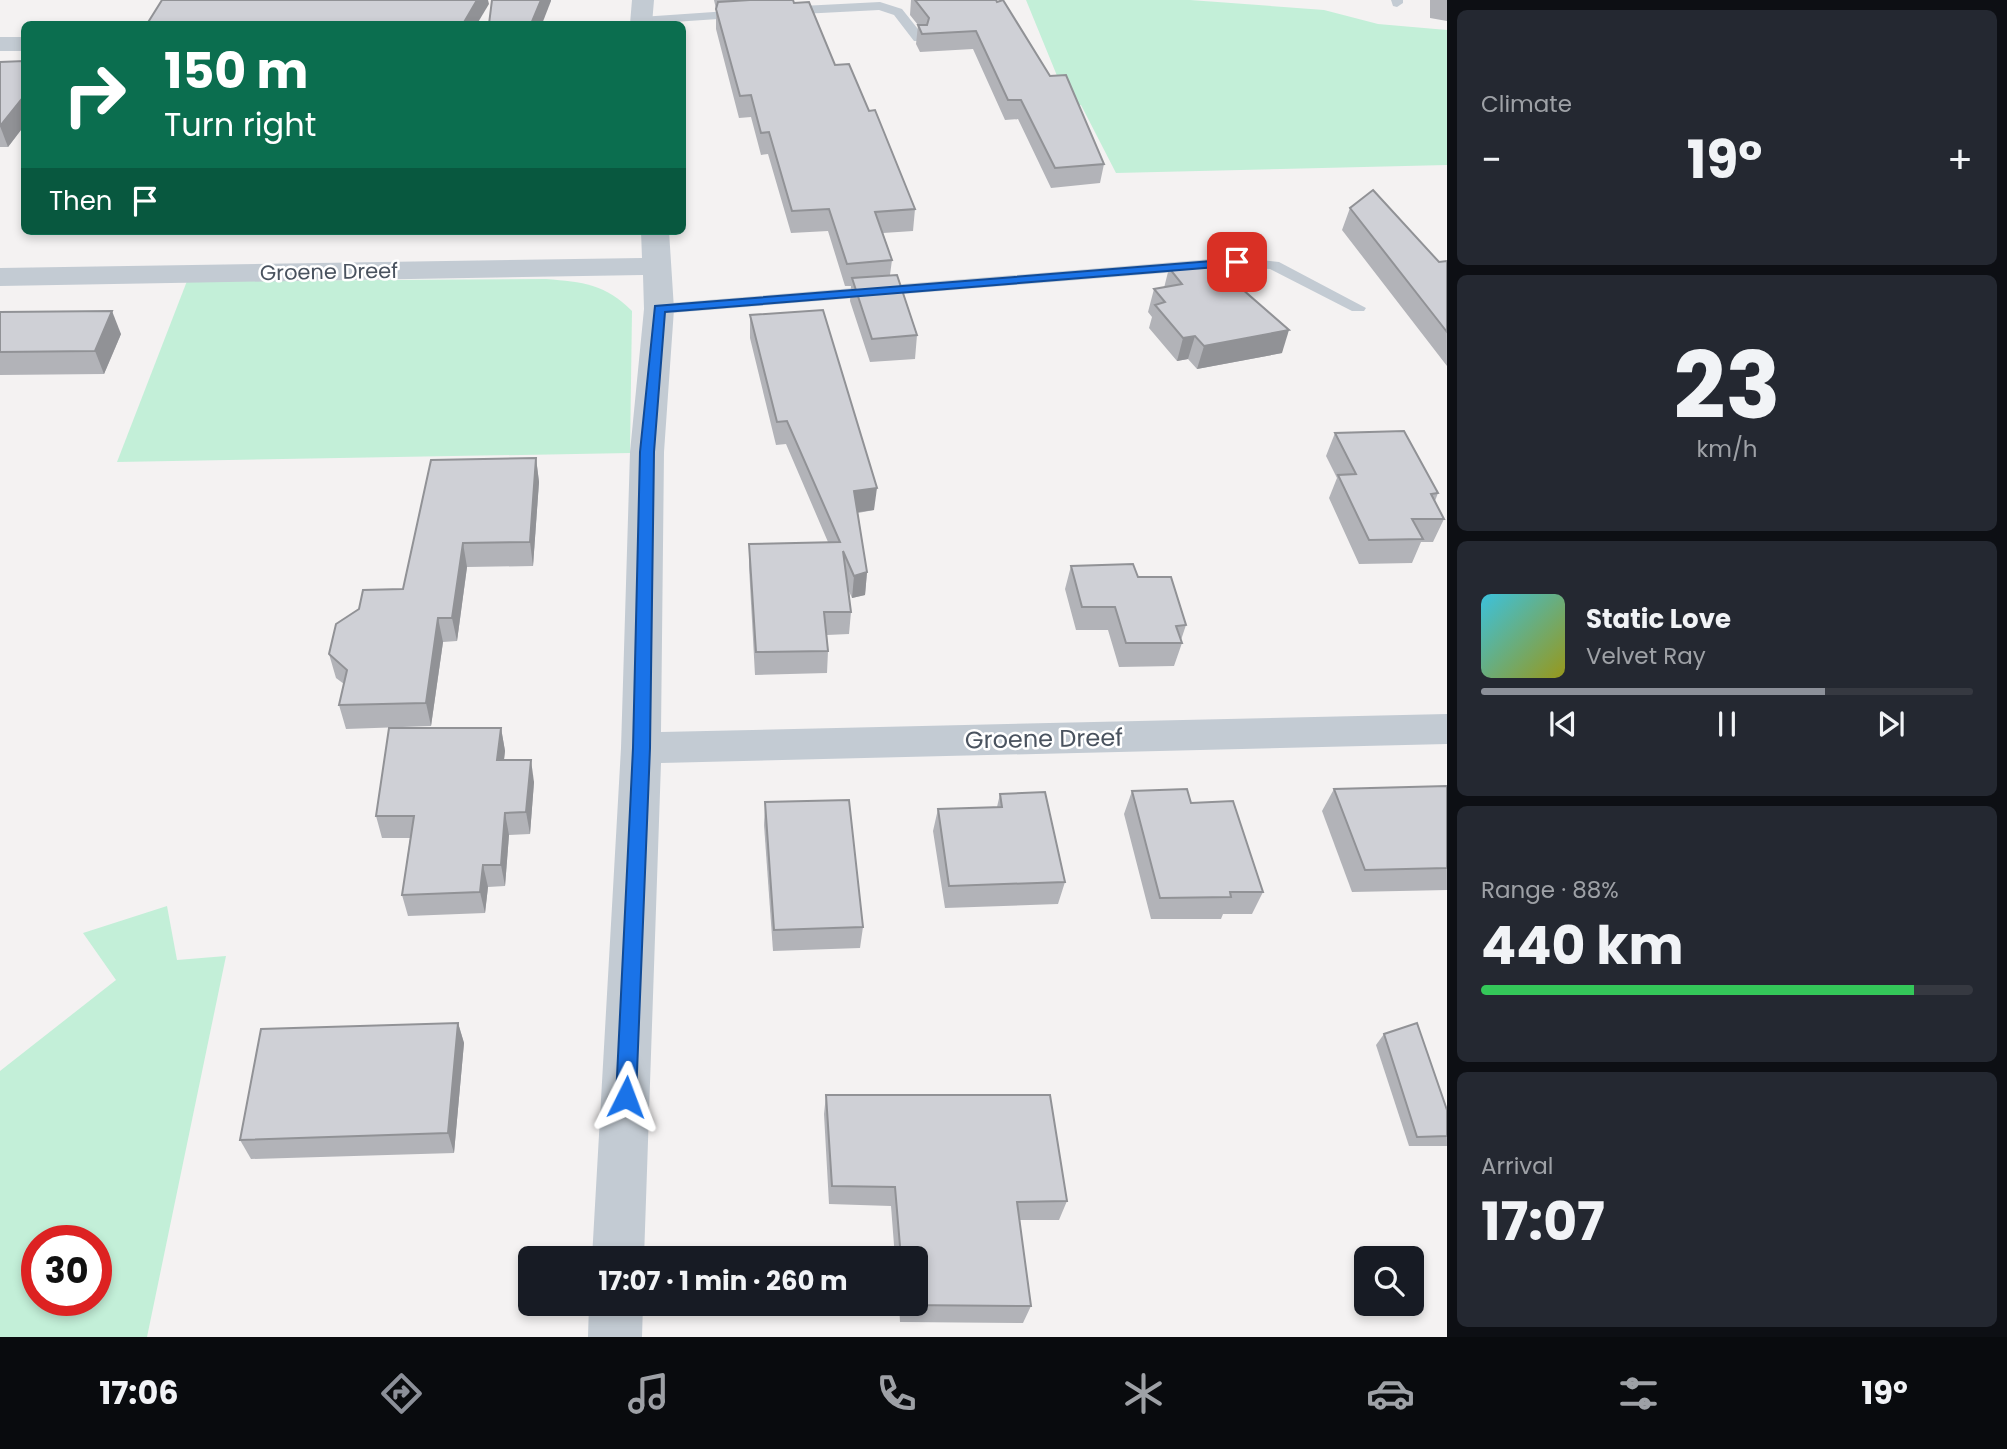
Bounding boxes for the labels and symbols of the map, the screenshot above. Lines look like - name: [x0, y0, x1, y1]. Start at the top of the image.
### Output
- pin: [1207, 232, 1267, 292]
- street label: Groene Dreef: [260, 256, 398, 287]
- street label: Groene Dreef: [965, 721, 1123, 756]
- position arrow: [589, 1060, 663, 1134]
- speed limit sign: 30: [21, 1225, 112, 1316]

